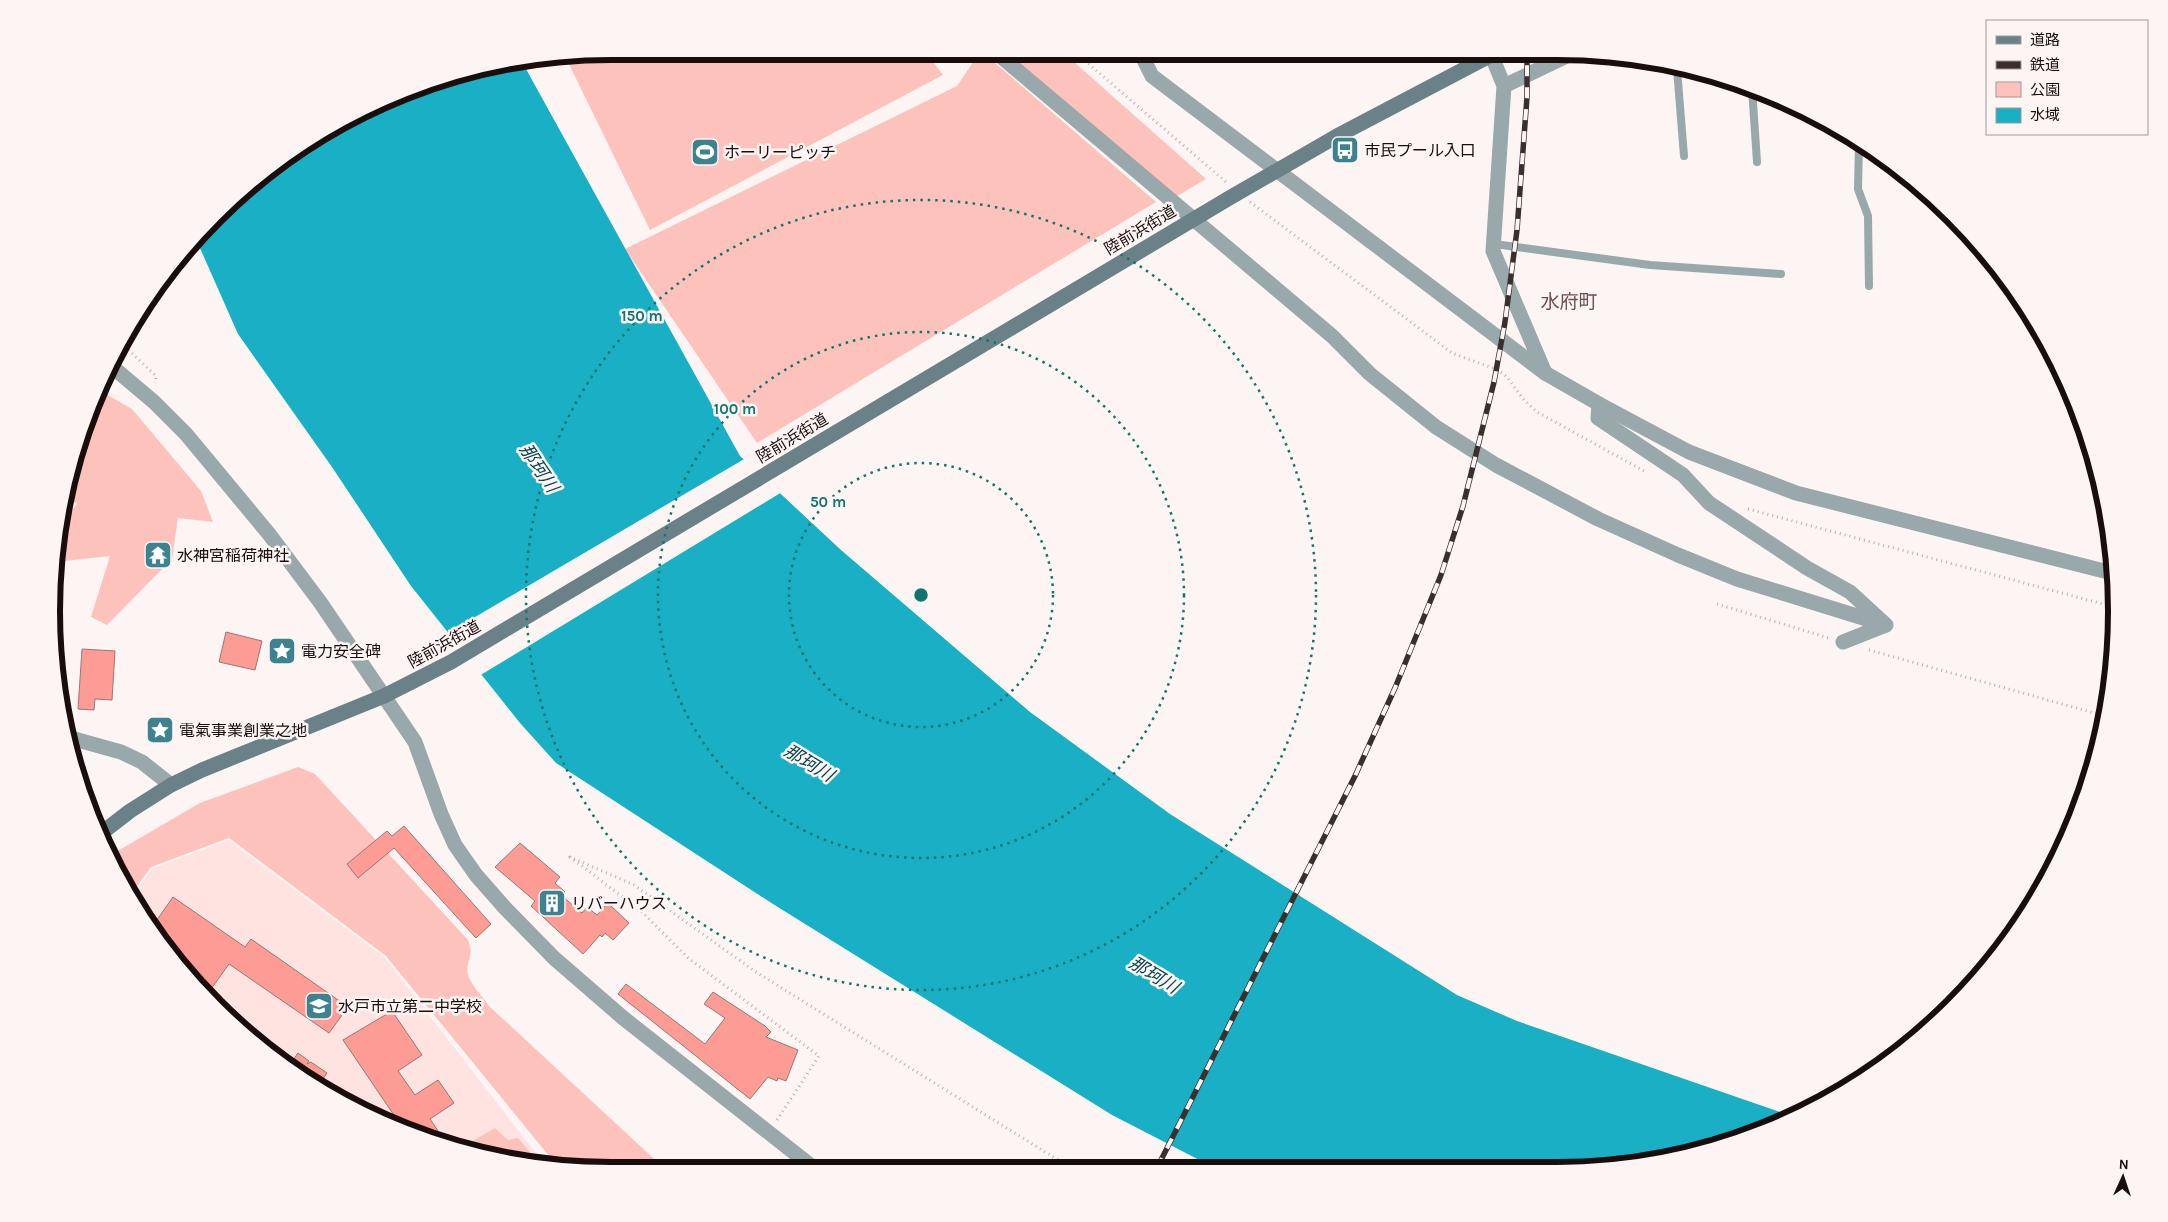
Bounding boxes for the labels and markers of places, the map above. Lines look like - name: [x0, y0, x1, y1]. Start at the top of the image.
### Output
- bus stop icon: 市民プール入口: [1330, 135, 1360, 165]
- sports icon: ホーリーピッチ: [690, 137, 720, 167]
- place label: 市民プール入口: [1364, 141, 1476, 160]
- place label: ホーリーピッチ: [724, 143, 836, 162]
- temple icon: 水神宮稲荷神社: [143, 540, 173, 570]
- place label: 水神宮稲荷神社: [177, 546, 289, 565]
- centre of rings: [912, 586, 930, 604]
- place icon: 電力安全碑: [267, 636, 297, 666]
- place label: 電力安全碑: [301, 642, 381, 661]
- place icon: 電氣事業創業之地: [145, 715, 175, 745]
- place label: 電氣事業創業之地: [179, 721, 307, 740]
- building icon: リバーハウス: [537, 888, 567, 918]
- place label: リバーハウス: [571, 894, 667, 913]
- school or university icon: 水戸市立第二中学校: [304, 991, 334, 1021]
- place label: 水戸市立第二中学校: [338, 997, 482, 1016]

